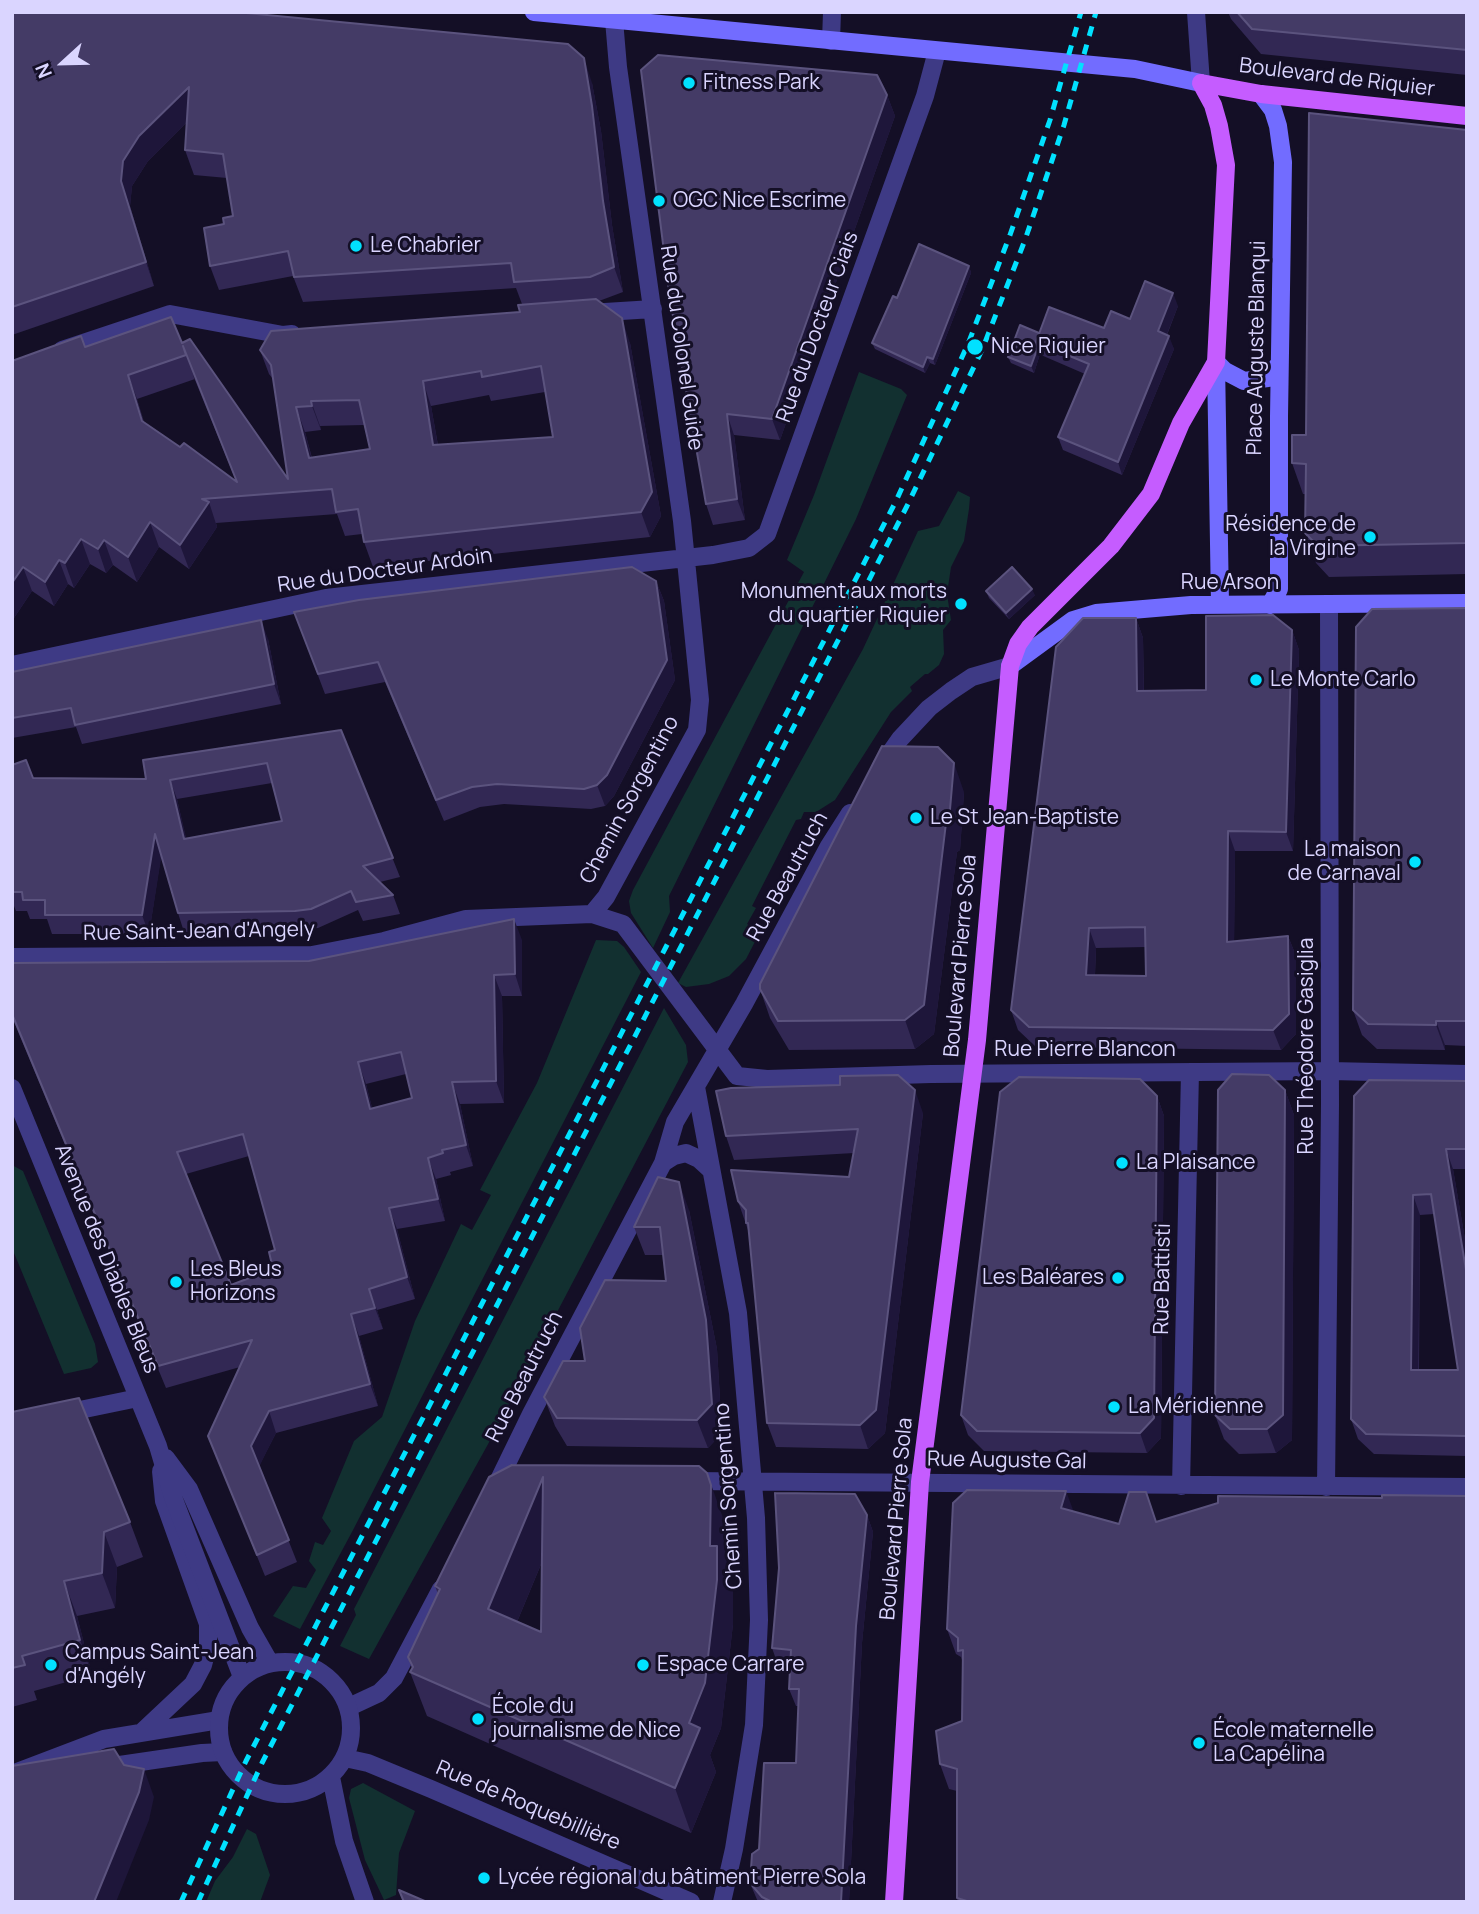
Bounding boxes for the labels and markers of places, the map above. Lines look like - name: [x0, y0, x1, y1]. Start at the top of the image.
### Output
- place label: Fitness Park: [703, 70, 820, 96]
- marker: Fitness Park: [681, 75, 697, 91]
- place label: OGC Nice Escrime: [673, 188, 846, 214]
- marker: OGC Nice Escrime: [651, 193, 667, 209]
- place label: Le Chabrier: [370, 233, 481, 259]
- marker: Le Chabrier: [348, 238, 364, 254]
- place label: Nice Riquier: [991, 334, 1106, 360]
- marker: Nice Riquier: [965, 337, 985, 357]
- place label: Résidence de la Virgine: [1225, 512, 1356, 562]
- marker: Résidence de la Virgine: [1362, 529, 1378, 545]
- place label: Monument aux morts du quartier Riquier: [741, 579, 947, 629]
- marker: Monument aux morts du quartier Riquier: [953, 596, 969, 612]
- place label: Le Monte Carlo: [1270, 667, 1416, 693]
- marker: Le Monte Carlo: [1248, 672, 1264, 688]
- place label: Le St Jean-Baptiste: [930, 805, 1119, 831]
- marker: Le St Jean-Baptiste: [908, 810, 924, 826]
- place label: La maison de Carnaval: [1287, 837, 1401, 887]
- marker: La maison de Carnaval: [1407, 854, 1423, 870]
- place label: La Plaisance: [1136, 1150, 1255, 1176]
- marker: La Plaisance: [1114, 1155, 1130, 1171]
- place label: Les Bleus Horizons: [190, 1257, 282, 1307]
- place label: Les Baléares: [982, 1265, 1104, 1291]
- marker: Les Baléares: [1110, 1270, 1126, 1286]
- marker: Les Bleus Horizons: [168, 1274, 184, 1290]
- place label: La Méridienne: [1128, 1394, 1263, 1420]
- marker: La Méridienne: [1106, 1399, 1122, 1415]
- place label: Campus Saint-Jean d'Angély: [65, 1640, 254, 1690]
- place label: Espace Carrare: [657, 1652, 805, 1678]
- marker: Campus Saint-Jean d'Angély: [43, 1657, 59, 1673]
- marker: Espace Carrare: [635, 1657, 651, 1673]
- place label: École du journalisme de Nice: [492, 1694, 681, 1744]
- marker: École du journalisme de Nice: [470, 1711, 486, 1727]
- place label: École maternelle La Capélina: [1213, 1718, 1374, 1768]
- marker: École maternelle La Capélina: [1191, 1735, 1207, 1751]
- place label: Lycée régional du bâtiment Pierre Sola: [498, 1865, 866, 1891]
- marker: Lycée régional du bâtiment Pierre Sola: [476, 1870, 492, 1886]

